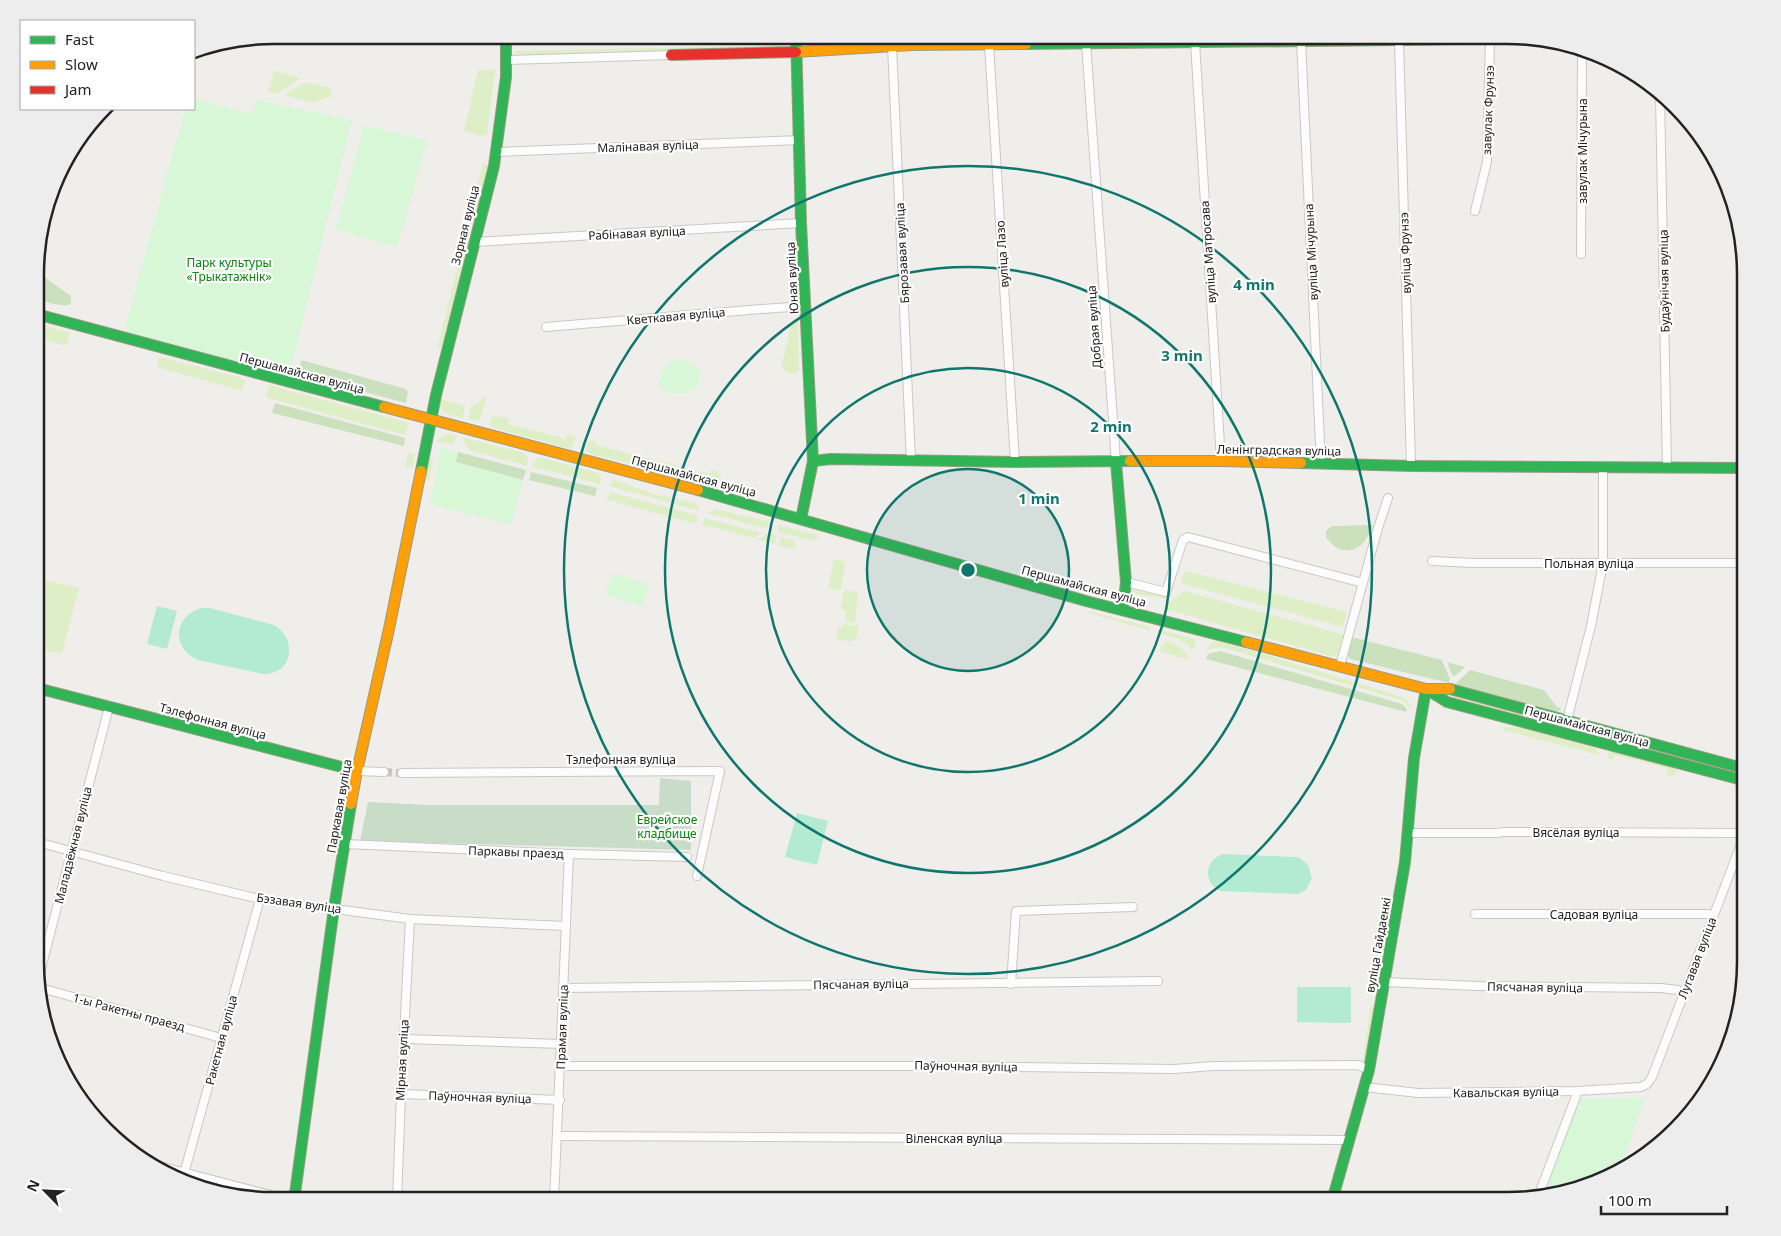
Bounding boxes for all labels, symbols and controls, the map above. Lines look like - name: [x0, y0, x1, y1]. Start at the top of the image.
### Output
- legend: [20, 20, 195, 110]
- text: Fast: [65, 29, 94, 49]
- text: Slow: [65, 54, 98, 74]
- street label: завулак Фрунзэ: [1478, 65, 1498, 155]
- text: Jam: [63, 79, 92, 99]
- street label: завулак Мічурына: [1574, 98, 1591, 204]
- street label: Малінавая вуліца: [597, 136, 699, 156]
- street label: Зорная вуліца: [447, 183, 483, 267]
- street label: вуліца Матросава: [1196, 200, 1220, 304]
- street label: Бярозавая вуліца: [891, 202, 913, 304]
- street label: вуліца Мічурына: [1300, 203, 1322, 301]
- street label: вуліца Фрунзэ: [1395, 212, 1415, 294]
- street label: вуліца Лазо: [991, 220, 1013, 288]
- street label: Рабінавая вуліца: [588, 222, 686, 244]
- street label: Будаўнічая вуліца: [1655, 229, 1673, 333]
- street label: Юная вуліца: [782, 241, 802, 315]
- park label: Парк культуры «Трыкатажнік»: [186, 254, 272, 285]
- text: 4 min: [1233, 274, 1275, 294]
- street label: Добрая вуліца: [1083, 285, 1105, 369]
- street label: Кветкавая вуліца: [626, 303, 726, 329]
- text: 3 min: [1161, 345, 1203, 365]
- street label: Першамайская вуліца: [238, 348, 366, 398]
- text: 2 min: [1090, 416, 1132, 436]
- street label: Ленінградская вуліца: [1217, 440, 1341, 460]
- street label: Першамайская вуліца: [630, 451, 758, 501]
- text: 1 min: [1018, 488, 1060, 508]
- street label: Польная вуліца: [1544, 555, 1634, 572]
- centre of rings: [959, 561, 977, 579]
- street label: Першамайская вуліца: [1020, 561, 1148, 611]
- street label: Тэлефонная вуліца: [158, 699, 268, 743]
- street label: Першамайская вуліца: [1523, 701, 1651, 751]
- street label: Тэлефонная вуліца: [566, 751, 676, 768]
- street label: Паркавая вуліца: [322, 758, 356, 854]
- street label: Маладзёжная вуліца: [50, 785, 96, 905]
- park label: Еврейское кладбище: [637, 811, 698, 842]
- street label: Вясёлая вуліца: [1532, 824, 1620, 841]
- street label: Паркавы праезд: [468, 842, 565, 862]
- street label: Бэзавая вуліца: [255, 889, 343, 917]
- street label: вуліца Гайдаенкі: [1361, 896, 1395, 994]
- street label: Садовая вуліца: [1550, 906, 1638, 923]
- street label: Лугавая вуліца: [1674, 915, 1720, 1001]
- street label: Пясчаная вуліца: [813, 975, 909, 993]
- street label: Пясчаная вуліца: [1487, 978, 1583, 996]
- street label: Прамая вуліца: [552, 984, 572, 1070]
- street label: 1-ы Ракетны праезд: [71, 989, 188, 1035]
- street label: Ракетная вуліца: [201, 993, 241, 1087]
- street label: Мірная вуліца: [391, 1019, 413, 1101]
- street label: Паўночная вуліца: [914, 1057, 1018, 1075]
- street label: Кавальская вуліца: [1453, 1083, 1559, 1101]
- street label: Паўночная вуліца: [428, 1087, 532, 1107]
- street label: Віленская вуліца: [906, 1130, 1003, 1147]
- north arrow: [20, 1166, 70, 1216]
- text: N: [22, 1176, 44, 1195]
- scale bar: [1601, 1184, 1727, 1216]
- text: 100 m: [1608, 1190, 1652, 1210]

